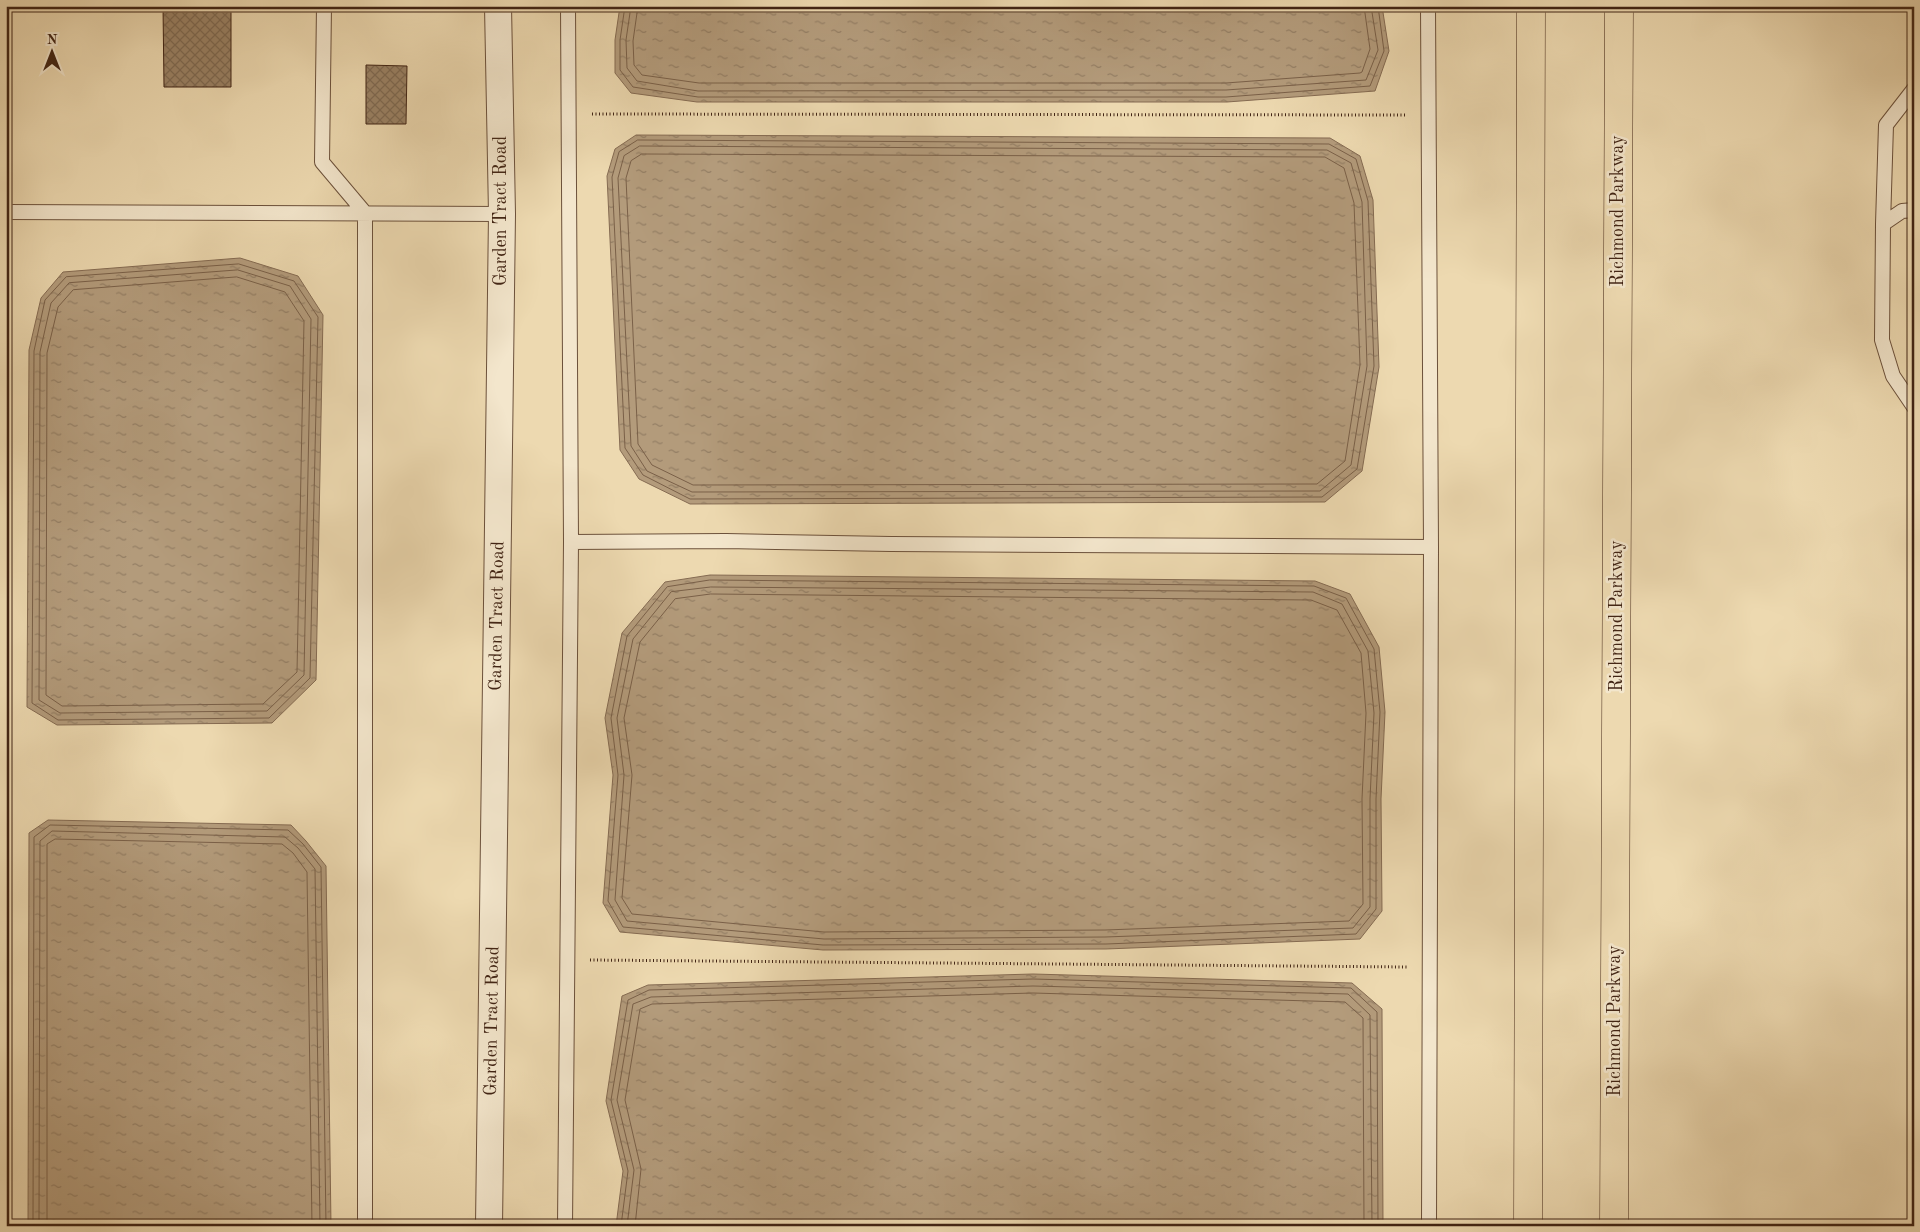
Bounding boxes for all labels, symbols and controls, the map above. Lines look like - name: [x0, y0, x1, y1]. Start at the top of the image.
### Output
- north arrow: [28, 28, 78, 78]
- text: N: [47, 33, 58, 47]
- street label: Richmond Parkway: [1609, 135, 1627, 287]
- street label: Garden Tract Road: [492, 136, 510, 286]
- street label: Richmond Parkway: [1608, 540, 1626, 692]
- street label: Garden Tract Road: [487, 541, 507, 691]
- street label: Richmond Parkway: [1606, 945, 1624, 1097]
- street label: Garden Tract Road: [482, 946, 502, 1096]

